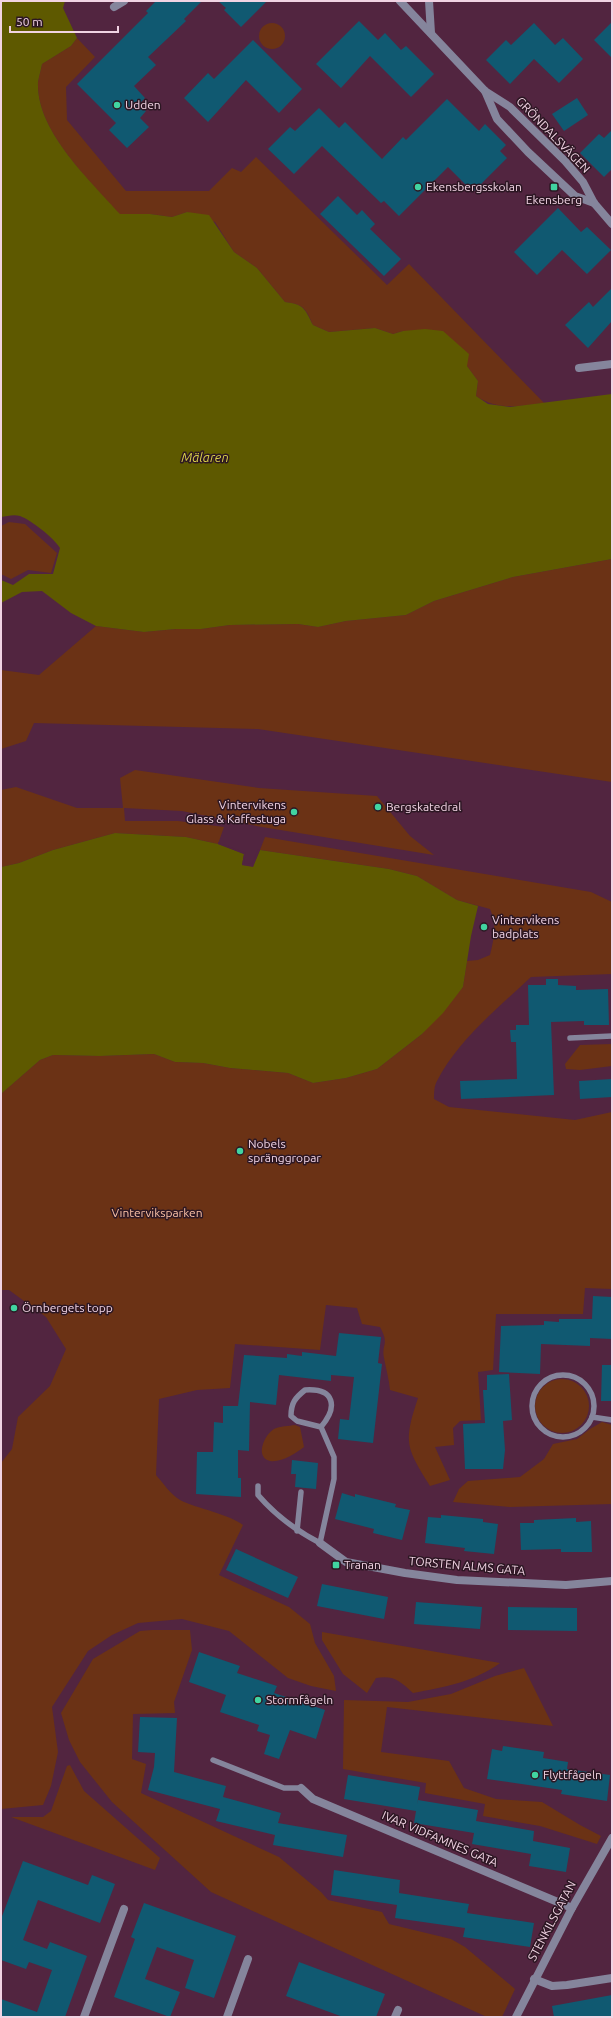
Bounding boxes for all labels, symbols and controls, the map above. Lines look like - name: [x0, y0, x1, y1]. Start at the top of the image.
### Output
- scale bar: [10, 8, 118, 34]
- text: 50 m: [16, 15, 43, 28]
- street label: GRÖNDALSVÄGEN: [514, 94, 593, 175]
- place label: Udden: [125, 98, 161, 111]
- marker: Udden: [112, 100, 122, 110]
- place label: Ekensbergsskolan: [426, 180, 522, 193]
- marker: Ekensbergsskolan: [413, 182, 423, 192]
- marker: Ekensberg: [549, 182, 559, 192]
- place label: Ekensberg: [526, 193, 582, 206]
- water label: Mälaren: [181, 450, 229, 464]
- place label: Vintervikens Glass & Kaffestuga: [186, 798, 286, 825]
- place label: Bergskatedral: [386, 800, 461, 813]
- marker: Bergskatedral: [373, 802, 383, 812]
- marker: Vintervikens Glass & Kaffestuga: [289, 807, 299, 817]
- place label: Vintervikens badplats: [492, 913, 559, 940]
- marker: Vintervikens badplats: [479, 922, 489, 932]
- place label: Nobels spränggropar: [248, 1137, 321, 1164]
- marker: Nobels spränggropar: [235, 1146, 245, 1156]
- park label: Vinterviksparken: [111, 1206, 203, 1219]
- place label: Örnbergets topp: [22, 1301, 113, 1314]
- marker: Örnbergets topp: [9, 1303, 19, 1313]
- street label: TORSTEN ALMS GATA: [408, 1554, 526, 1577]
- place label: Tranan: [344, 1558, 381, 1571]
- marker: Tranan: [331, 1560, 341, 1570]
- place label: Stormfågeln: [266, 1693, 333, 1706]
- marker: Stormfågeln: [253, 1695, 263, 1705]
- place label: Flyttfågeln: [543, 1768, 602, 1781]
- marker: Flyttfågeln: [530, 1770, 540, 1780]
- street label: IVAR VIDFAMNES GATA: [380, 1808, 500, 1869]
- street label: STENKILSGATAN: [525, 1879, 578, 1963]

